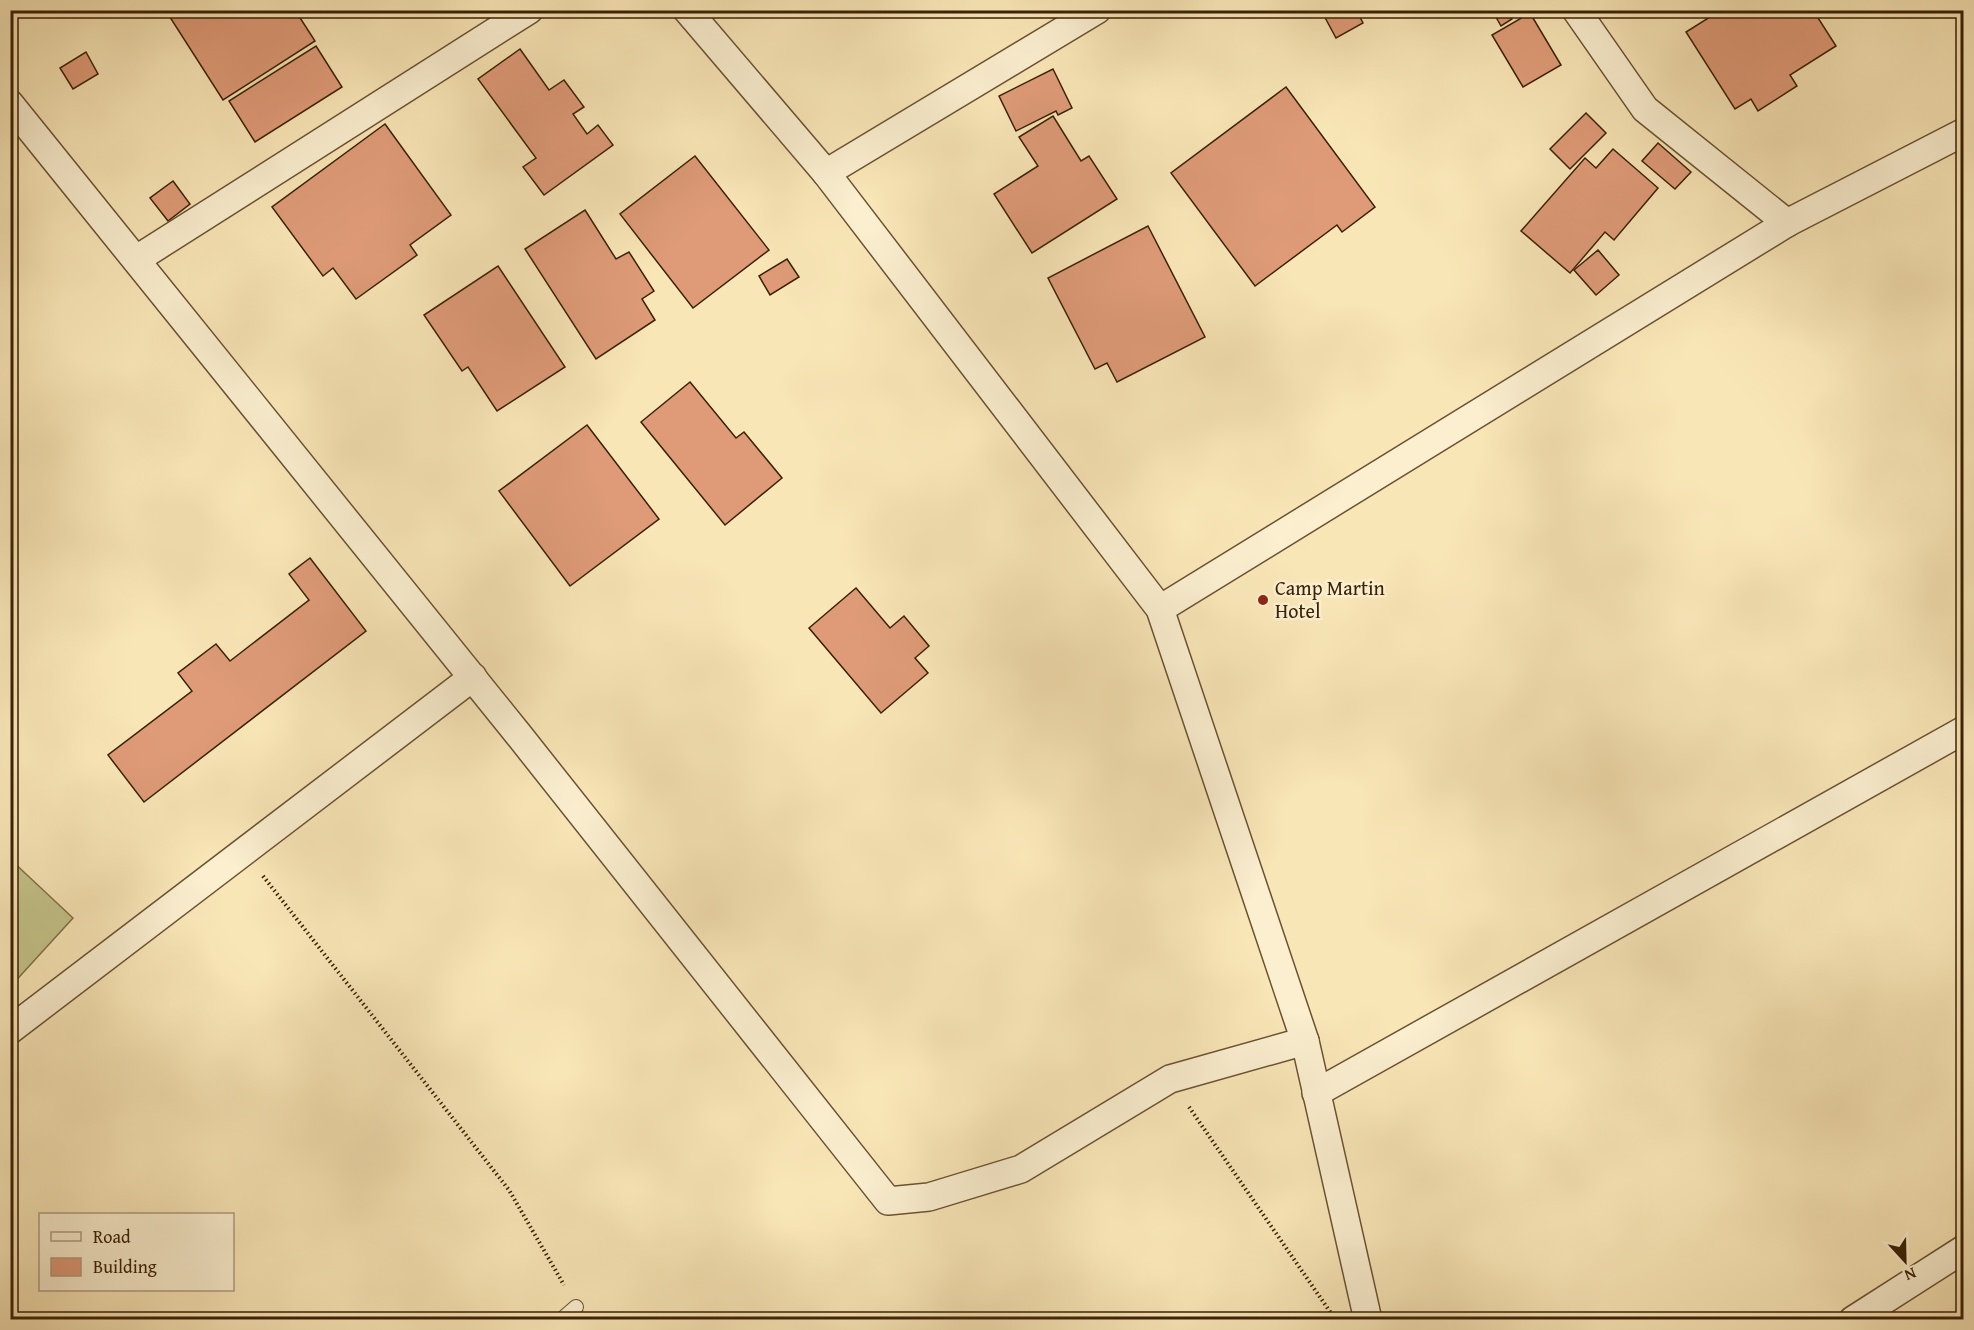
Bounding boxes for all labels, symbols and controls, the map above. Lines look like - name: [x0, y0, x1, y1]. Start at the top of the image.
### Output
- place label: Camp Martin Hotel: [1275, 573, 1385, 625]
- marker: Camp Martin Hotel: [1256, 593, 1270, 607]
- legend: [39, 1213, 234, 1291]
- text: Road: [93, 1223, 131, 1250]
- north arrow: [1875, 1231, 1935, 1291]
- text: Building: [93, 1253, 157, 1280]
- text: N: [1901, 1262, 1920, 1288]

